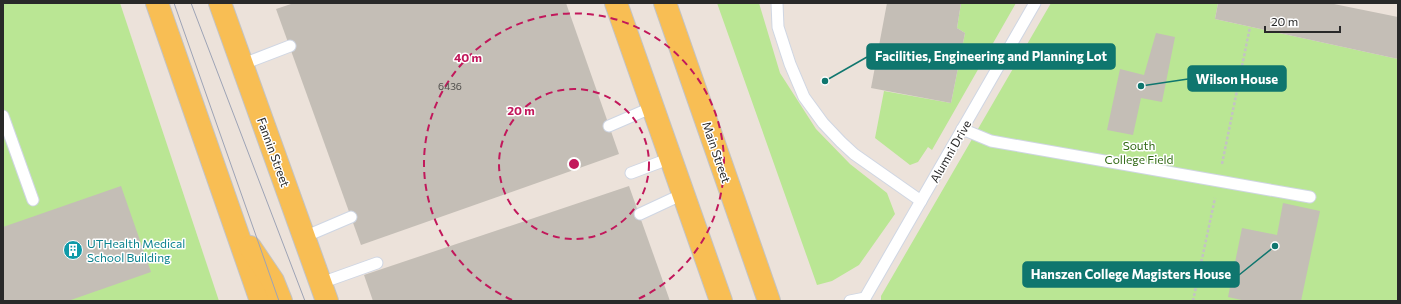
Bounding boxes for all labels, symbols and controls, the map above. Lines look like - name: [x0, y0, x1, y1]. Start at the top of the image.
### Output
- scale bar: [1265, 8, 1340, 34]
- text: 20 m: [1271, 14, 1298, 28]
- callout: Facilities, Engineering and Planning Lot: [867, 44, 1115, 69]
- text: Facilities, Engineering and Planning Lot: [875, 48, 1108, 64]
- text: 40 m: [454, 50, 482, 64]
- callout: Wilson House: [1188, 66, 1286, 91]
- text: Wilson House: [1196, 71, 1278, 87]
- house number: 6436: [438, 80, 462, 92]
- text: 20 m: [507, 103, 535, 117]
- street label: Fannin Street: [255, 115, 293, 189]
- street label: Alumni Drive: [927, 117, 973, 185]
- street label: Main Street: [700, 120, 734, 185]
- park label: South College Field: [1104, 138, 1174, 166]
- centre of rings: [567, 157, 581, 171]
- place label: UTHealth Medical School Building: [87, 236, 185, 264]
- building icon: UTHealth Medical School Building: [62, 239, 84, 261]
- callout: Hanszen College Magisters House: [1023, 262, 1239, 287]
- text: Hanszen College Magisters House: [1031, 266, 1231, 282]

